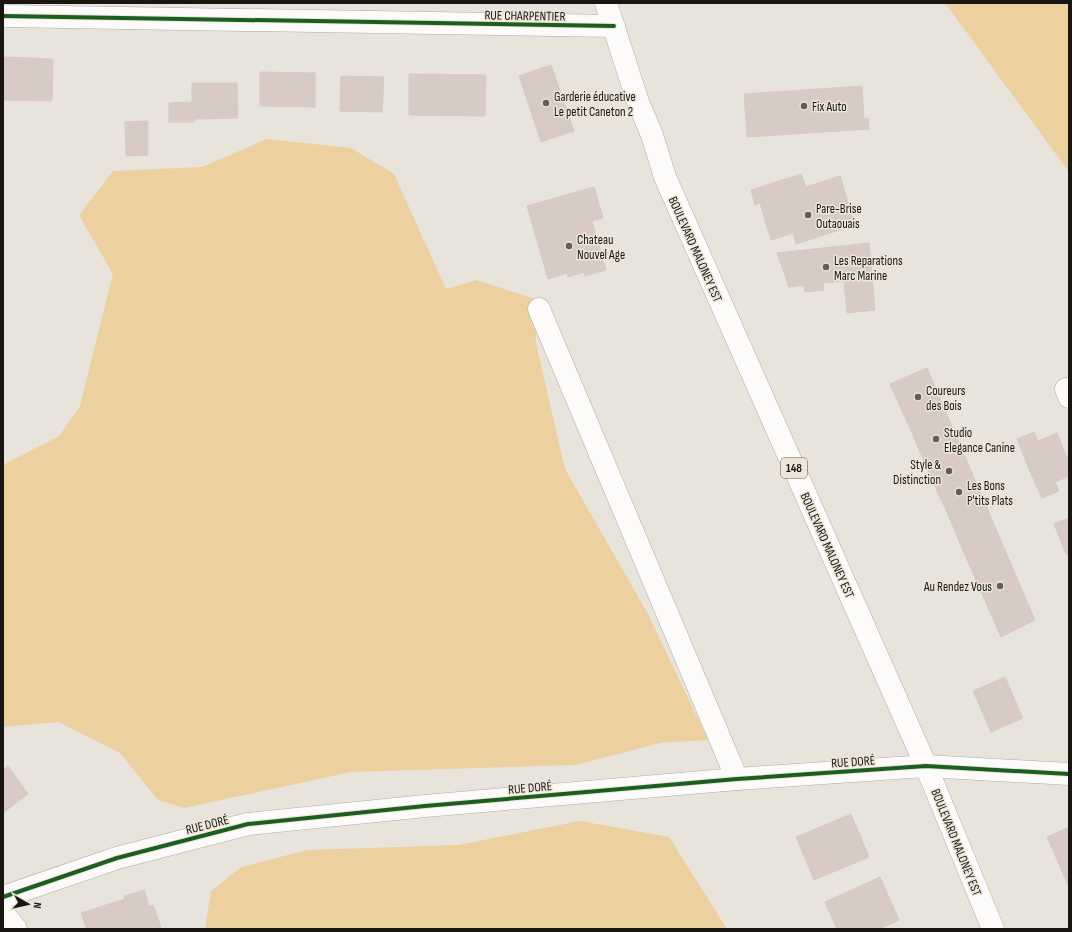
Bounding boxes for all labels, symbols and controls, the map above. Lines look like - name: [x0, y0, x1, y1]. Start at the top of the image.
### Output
- street label: RUE CHARPENTIER: [484, 7, 566, 25]
- place label: Garderie éducative Le petit Caneton 2: [554, 89, 636, 120]
- marker: Garderie éducative Le petit Caneton 2: [541, 98, 551, 108]
- place label: Fix Auto: [812, 99, 847, 115]
- marker: Fix Auto: [799, 101, 809, 111]
- street label: BOULEVARD MALONEY EST: [665, 194, 726, 305]
- place label: Pare-Brise Outaouais: [816, 201, 862, 232]
- marker: Pare-Brise Outaouais: [803, 210, 813, 220]
- place label: Chateau Nouvel Age: [577, 232, 625, 263]
- marker: Chateau Nouvel Age: [564, 241, 574, 251]
- place label: Les Reparations Marc Marine: [834, 253, 903, 284]
- marker: Les Reparations Marc Marine: [821, 262, 831, 272]
- place label: Coureurs des Bois: [926, 383, 966, 414]
- marker: Coureurs des Bois: [913, 392, 923, 402]
- place label: Studio Elegance Canine: [944, 425, 1015, 456]
- marker: Studio Elegance Canine: [931, 434, 941, 444]
- place label: Style & Distinction: [893, 457, 941, 488]
- road number: 148: [781, 458, 807, 478]
- marker: Style & Distinction: [944, 466, 954, 476]
- place label: Les Bons P'tits Plats: [967, 478, 1013, 509]
- marker: Les Bons P'tits Plats: [954, 487, 964, 497]
- street label: BOULEVARD MALONEY EST: [797, 490, 858, 601]
- place label: Au Rendez Vous: [923, 579, 992, 595]
- marker: Au Rendez Vous: [995, 581, 1005, 591]
- street label: RUE DORÉ: [831, 752, 876, 772]
- street label: RUE DORÉ: [507, 778, 553, 798]
- street label: BOULEVARD MALONEY EST: [927, 786, 985, 898]
- street label: RUE DORÉ: [184, 812, 231, 838]
- north arrow: [8, 884, 48, 924]
- text: N: [31, 902, 44, 909]

